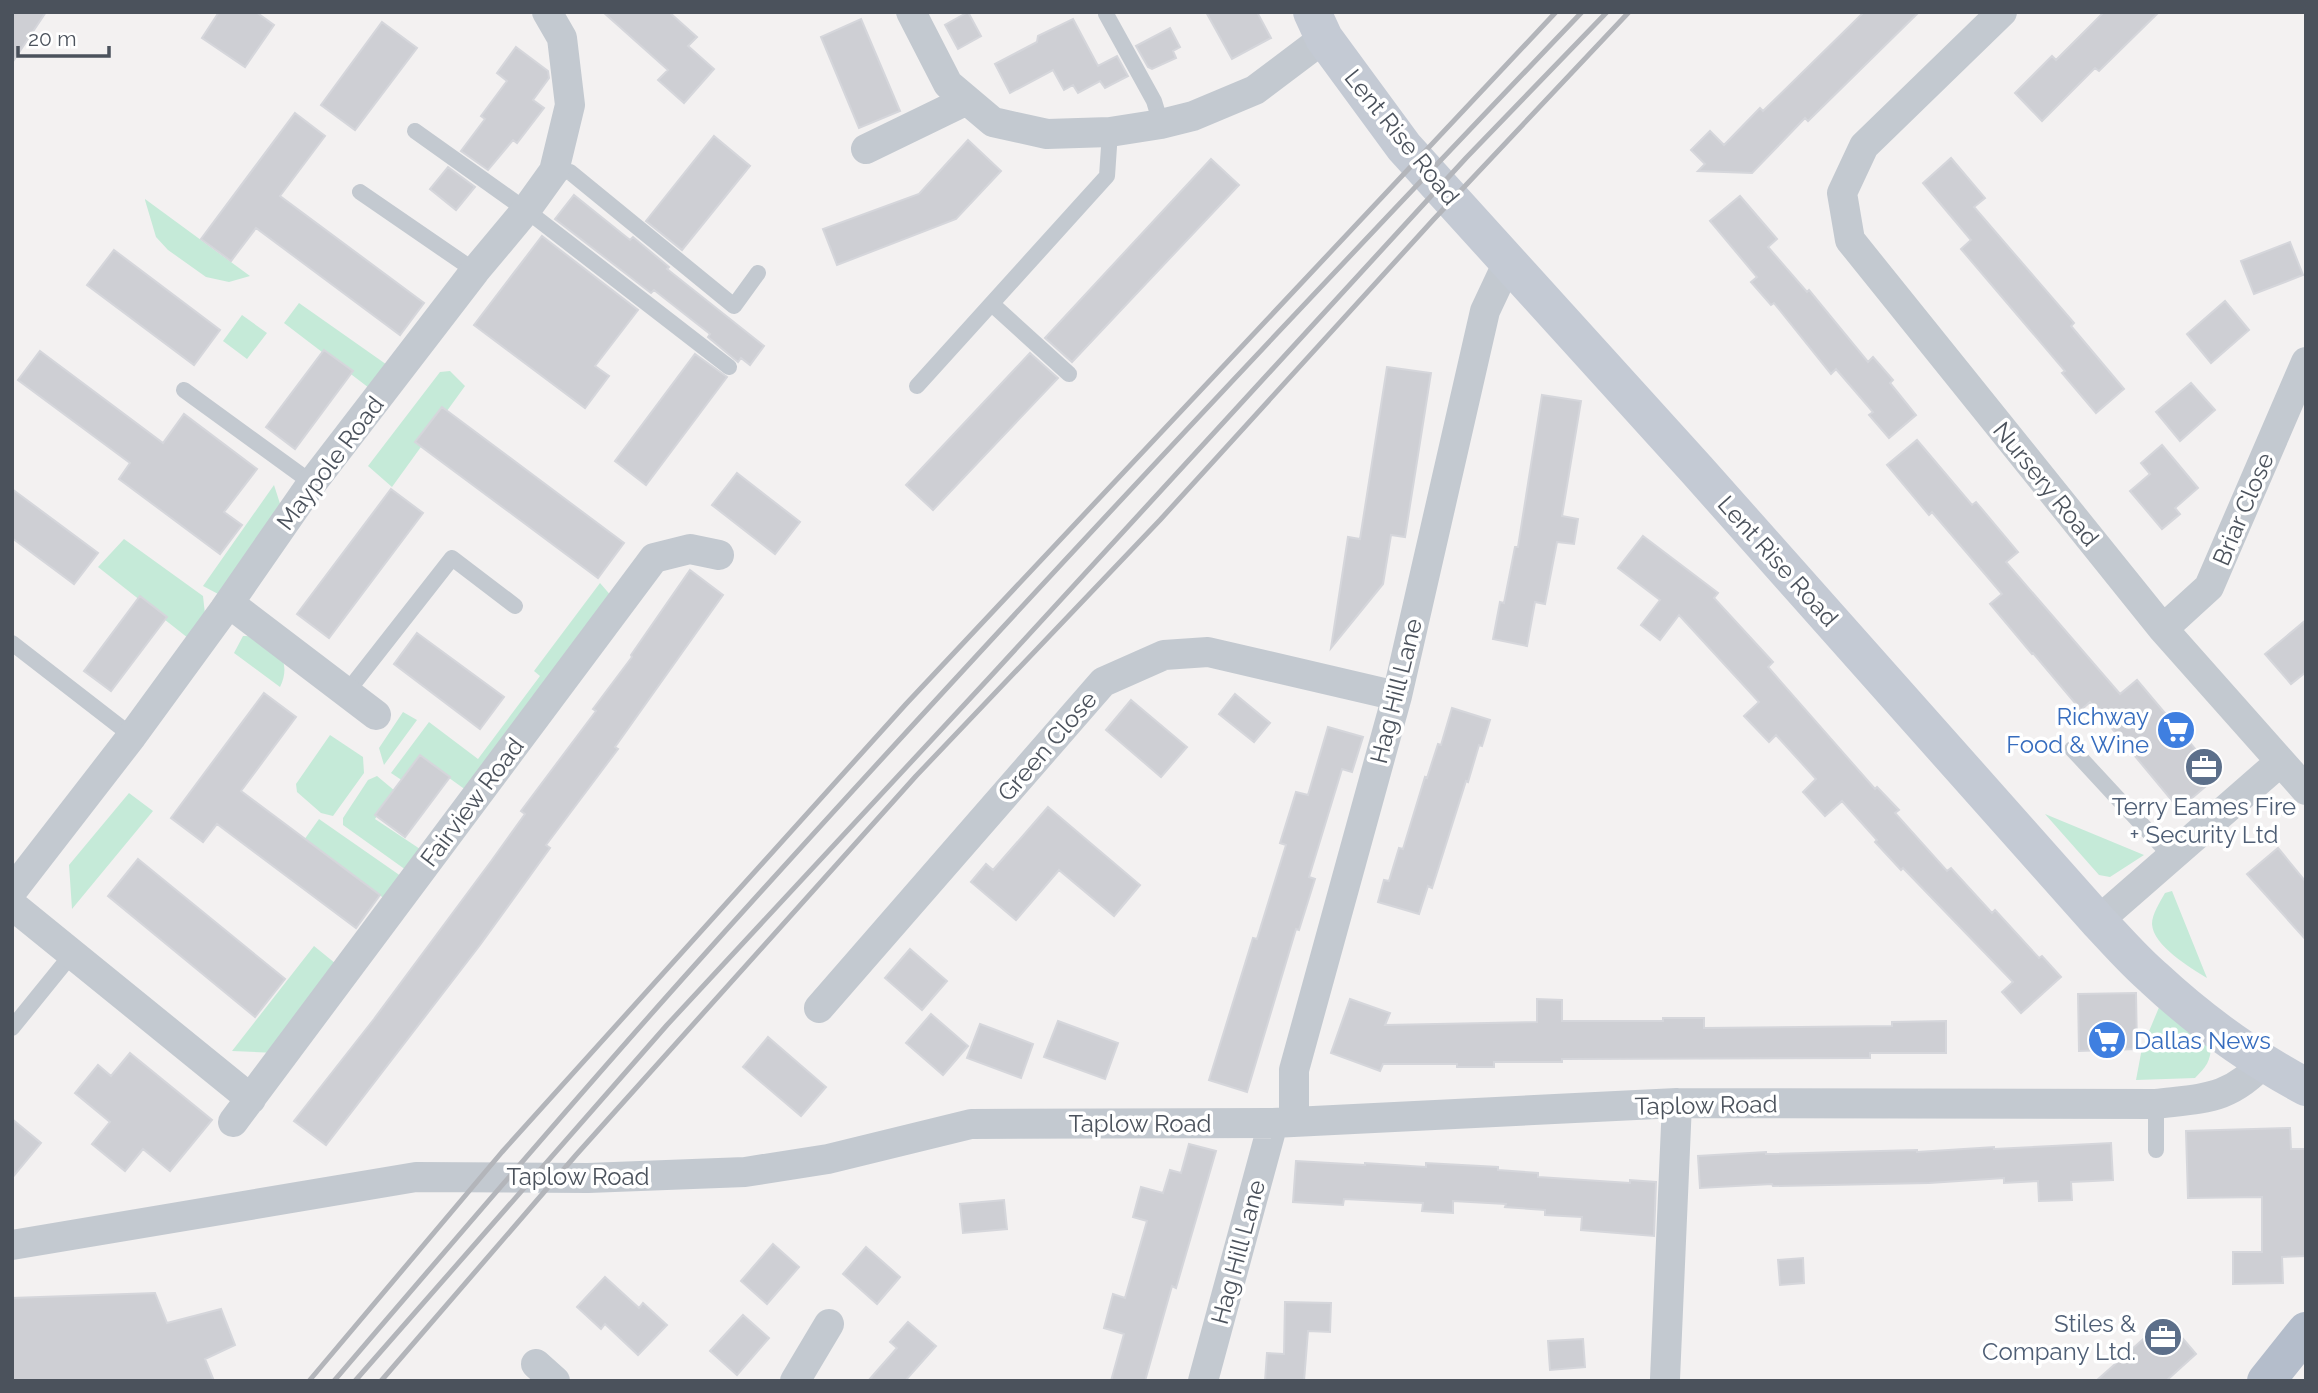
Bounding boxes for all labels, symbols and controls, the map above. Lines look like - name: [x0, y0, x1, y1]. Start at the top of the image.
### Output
- scale bar: [18, 14, 108, 58]
- text: 20 m: [28, 26, 76, 51]
- street label: Lent Rise Road: [1338, 63, 1466, 211]
- street label: Maypole Road: [270, 390, 390, 536]
- street label: Nursery Road: [1987, 416, 2105, 552]
- street label: Briar Close: [2206, 448, 2280, 570]
- street label: Lent Rise Road: [1712, 490, 1844, 632]
- street label: Hag Hill Lane: [1364, 616, 1428, 766]
- street label: Green Close: [991, 685, 1103, 807]
- place label: Richway Food & Wine: [2006, 702, 2149, 759]
- supermarket icon: Richway Food & Wine: [2155, 709, 2197, 751]
- street label: Fairview Road: [414, 732, 530, 872]
- office icon: Terry Eames Fire + Security Ltd: [2183, 746, 2225, 788]
- place label: Terry Eames Fire + Security Ltd: [2112, 792, 2296, 849]
- supermarket icon: Dallas News: [2086, 1019, 2128, 1061]
- place label: Dallas News: [2134, 1026, 2271, 1055]
- street label: Taplow Road: [1634, 1089, 1778, 1121]
- street label: Taplow Road: [1069, 1109, 1211, 1138]
- street label: Taplow Road: [507, 1162, 649, 1191]
- street label: Hag Hill Lane: [1205, 1177, 1271, 1327]
- place label: Stiles & Company Ltd.: [1982, 1309, 2136, 1366]
- office icon: Stiles & Company Ltd.: [2142, 1316, 2184, 1358]

